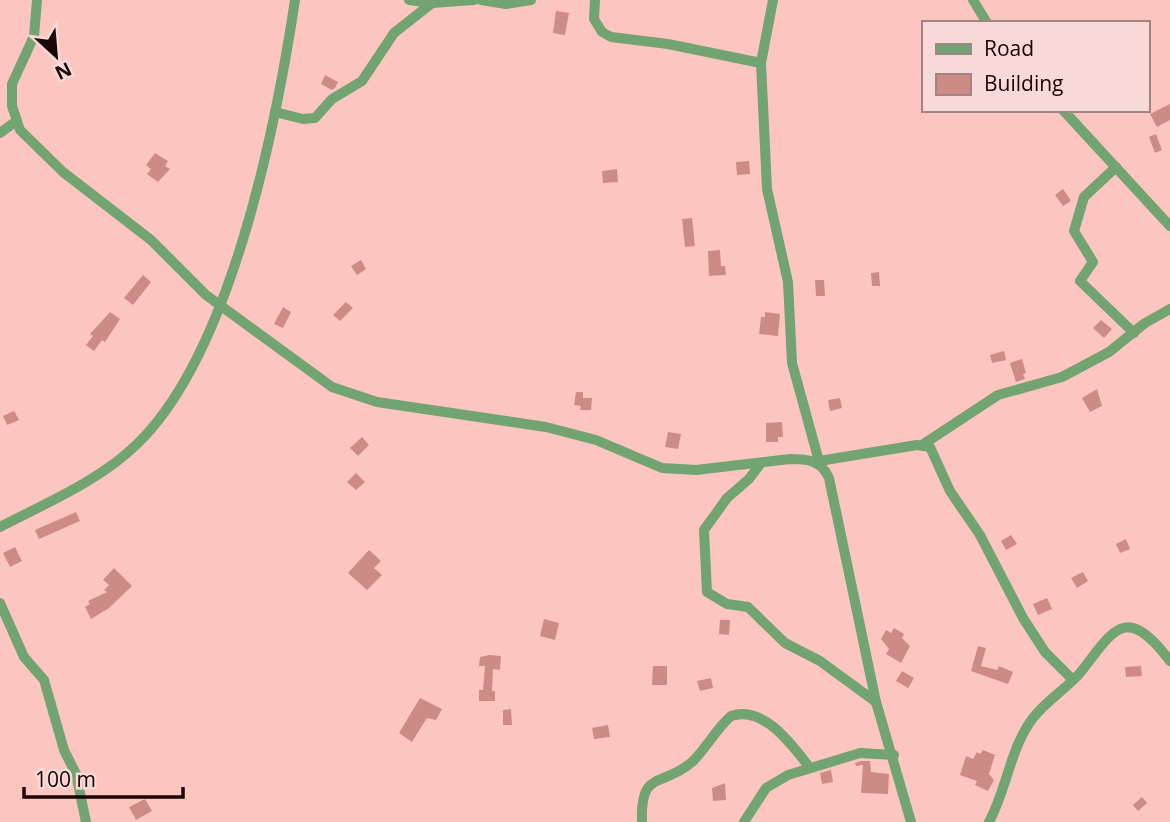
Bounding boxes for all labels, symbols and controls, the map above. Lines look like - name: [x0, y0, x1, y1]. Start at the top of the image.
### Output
- north arrow: [21, 21, 91, 91]
- legend: [922, 21, 1149, 112]
- text: Road: [984, 34, 1034, 62]
- text: N: [51, 56, 76, 86]
- text: Building: [984, 69, 1063, 97]
- scale bar: [24, 756, 184, 800]
- text: 100 m: [35, 765, 96, 793]

